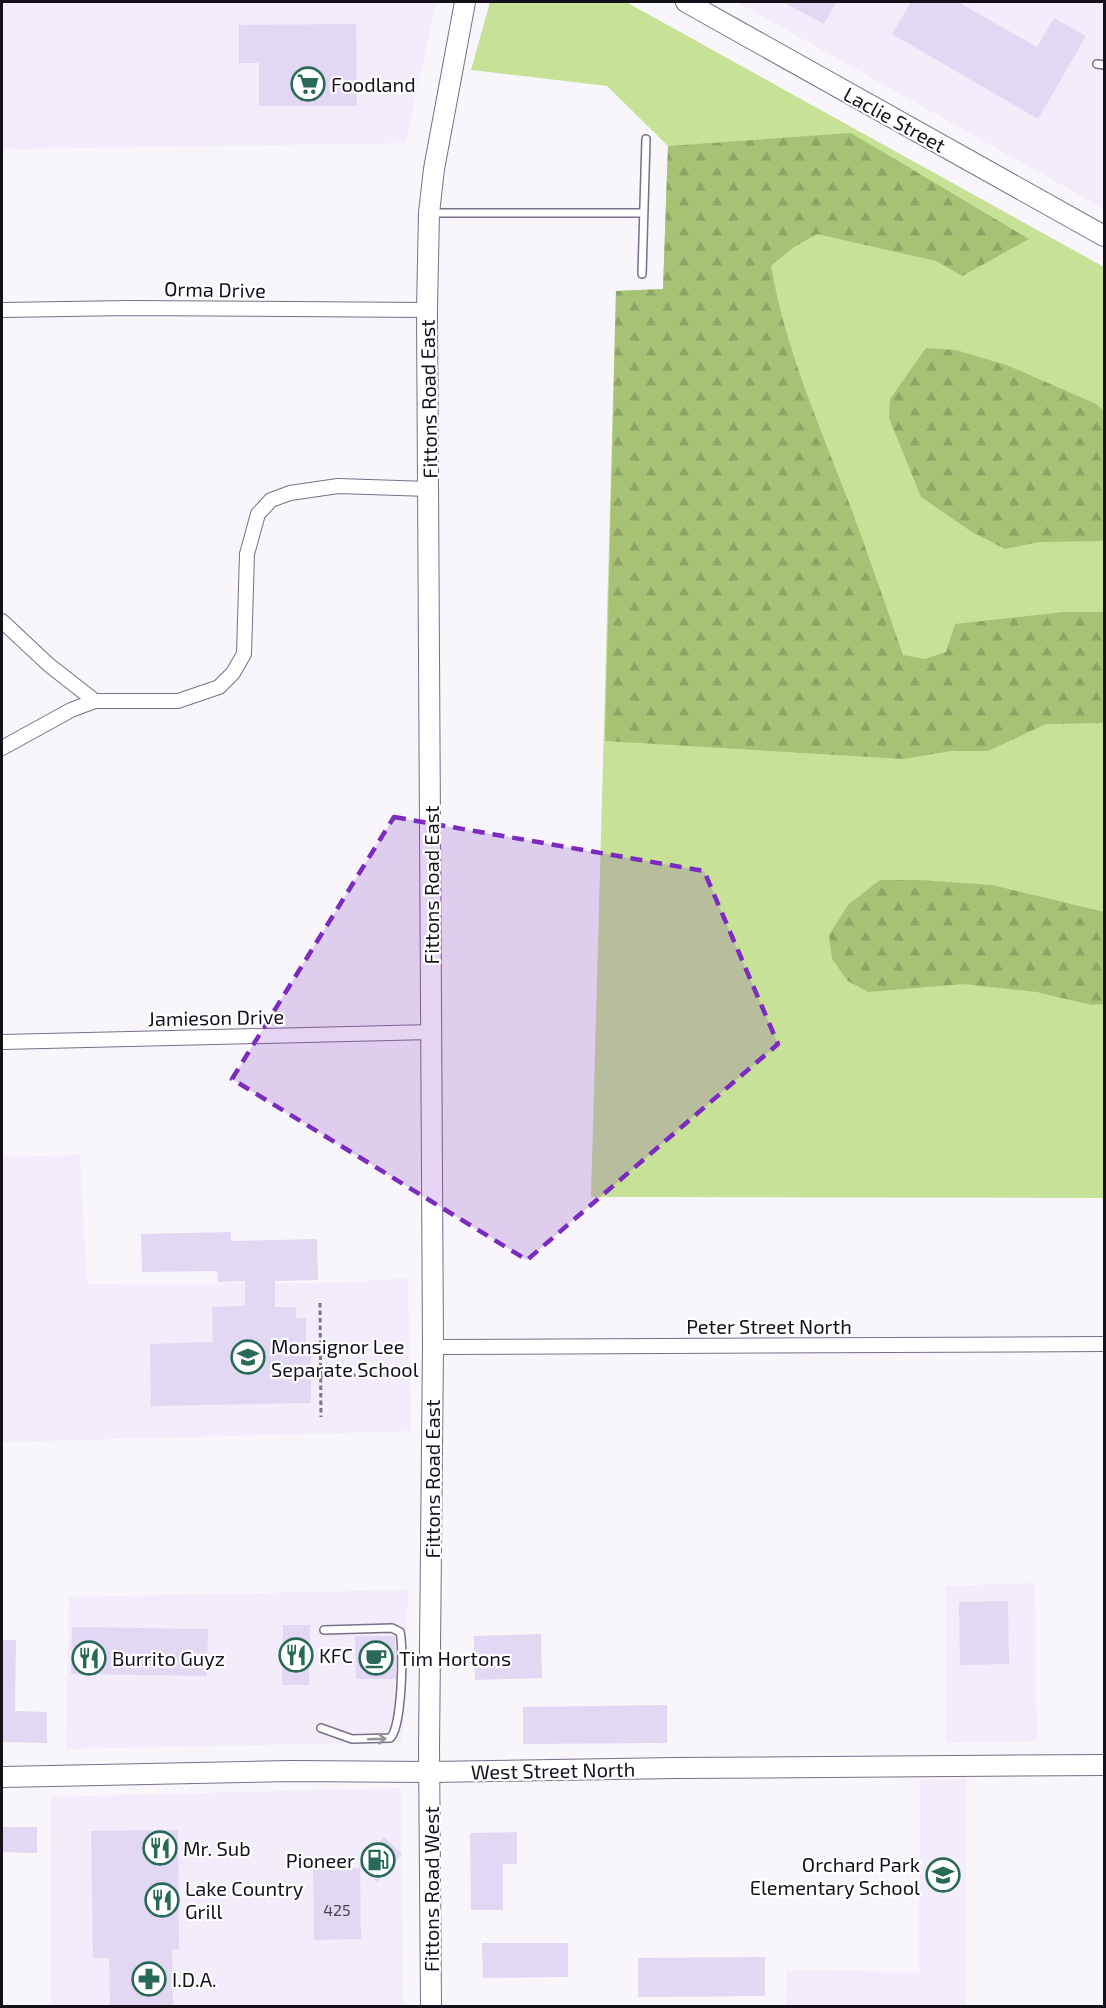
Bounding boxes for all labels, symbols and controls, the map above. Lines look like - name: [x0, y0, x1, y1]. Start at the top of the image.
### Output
- supermarket icon: Foodland: [290, 66, 326, 102]
- place label: Foodland: [331, 72, 416, 96]
- street label: Laclie Street: [840, 81, 950, 157]
- street label: Orma Drive: [164, 276, 266, 302]
- street label: Fittons Road East: [415, 319, 441, 479]
- street label: Fittons Road East: [419, 805, 443, 965]
- street label: Jamieson Drive: [148, 1004, 284, 1030]
- street label: Peter Street North: [686, 1314, 852, 1338]
- place label: Monsignor Lee Separate School: [271, 1334, 419, 1381]
- school or university icon: Monsignor Lee Separate School: [230, 1339, 266, 1375]
- street label: Fittons Road East: [420, 1399, 444, 1559]
- restaurant icon: KFC: [278, 1637, 314, 1673]
- restaurant icon: Burrito Guyz: [71, 1640, 107, 1676]
- cafe icon: Tim Hortons: [358, 1640, 394, 1676]
- place label: KFC: [319, 1643, 353, 1667]
- place label: Burrito Guyz: [112, 1646, 225, 1670]
- place label: Tim Hortons: [399, 1646, 511, 1670]
- one-way arrow: [367, 1733, 387, 1745]
- street label: West Street North: [471, 1757, 635, 1783]
- street label: Fittons Road West: [419, 1806, 443, 1972]
- restaurant icon: Mr. Sub: [142, 1830, 178, 1866]
- place label: Mr. Sub: [183, 1836, 251, 1860]
- fuel station icon: Pioneer: [360, 1842, 396, 1878]
- place label: Pioneer: [286, 1848, 355, 1872]
- place label: Orchard Park Elementary School: [750, 1852, 920, 1899]
- school or university icon: Orchard Park Elementary School: [925, 1857, 961, 1893]
- place label: Lake Country Grill: [185, 1876, 304, 1923]
- restaurant icon: Lake Country Grill: [144, 1882, 180, 1918]
- house number: 425: [323, 1900, 351, 1919]
- pharmacy icon: I.D.A.: [131, 1961, 167, 1997]
- place label: I.D.A.: [172, 1967, 217, 1991]

